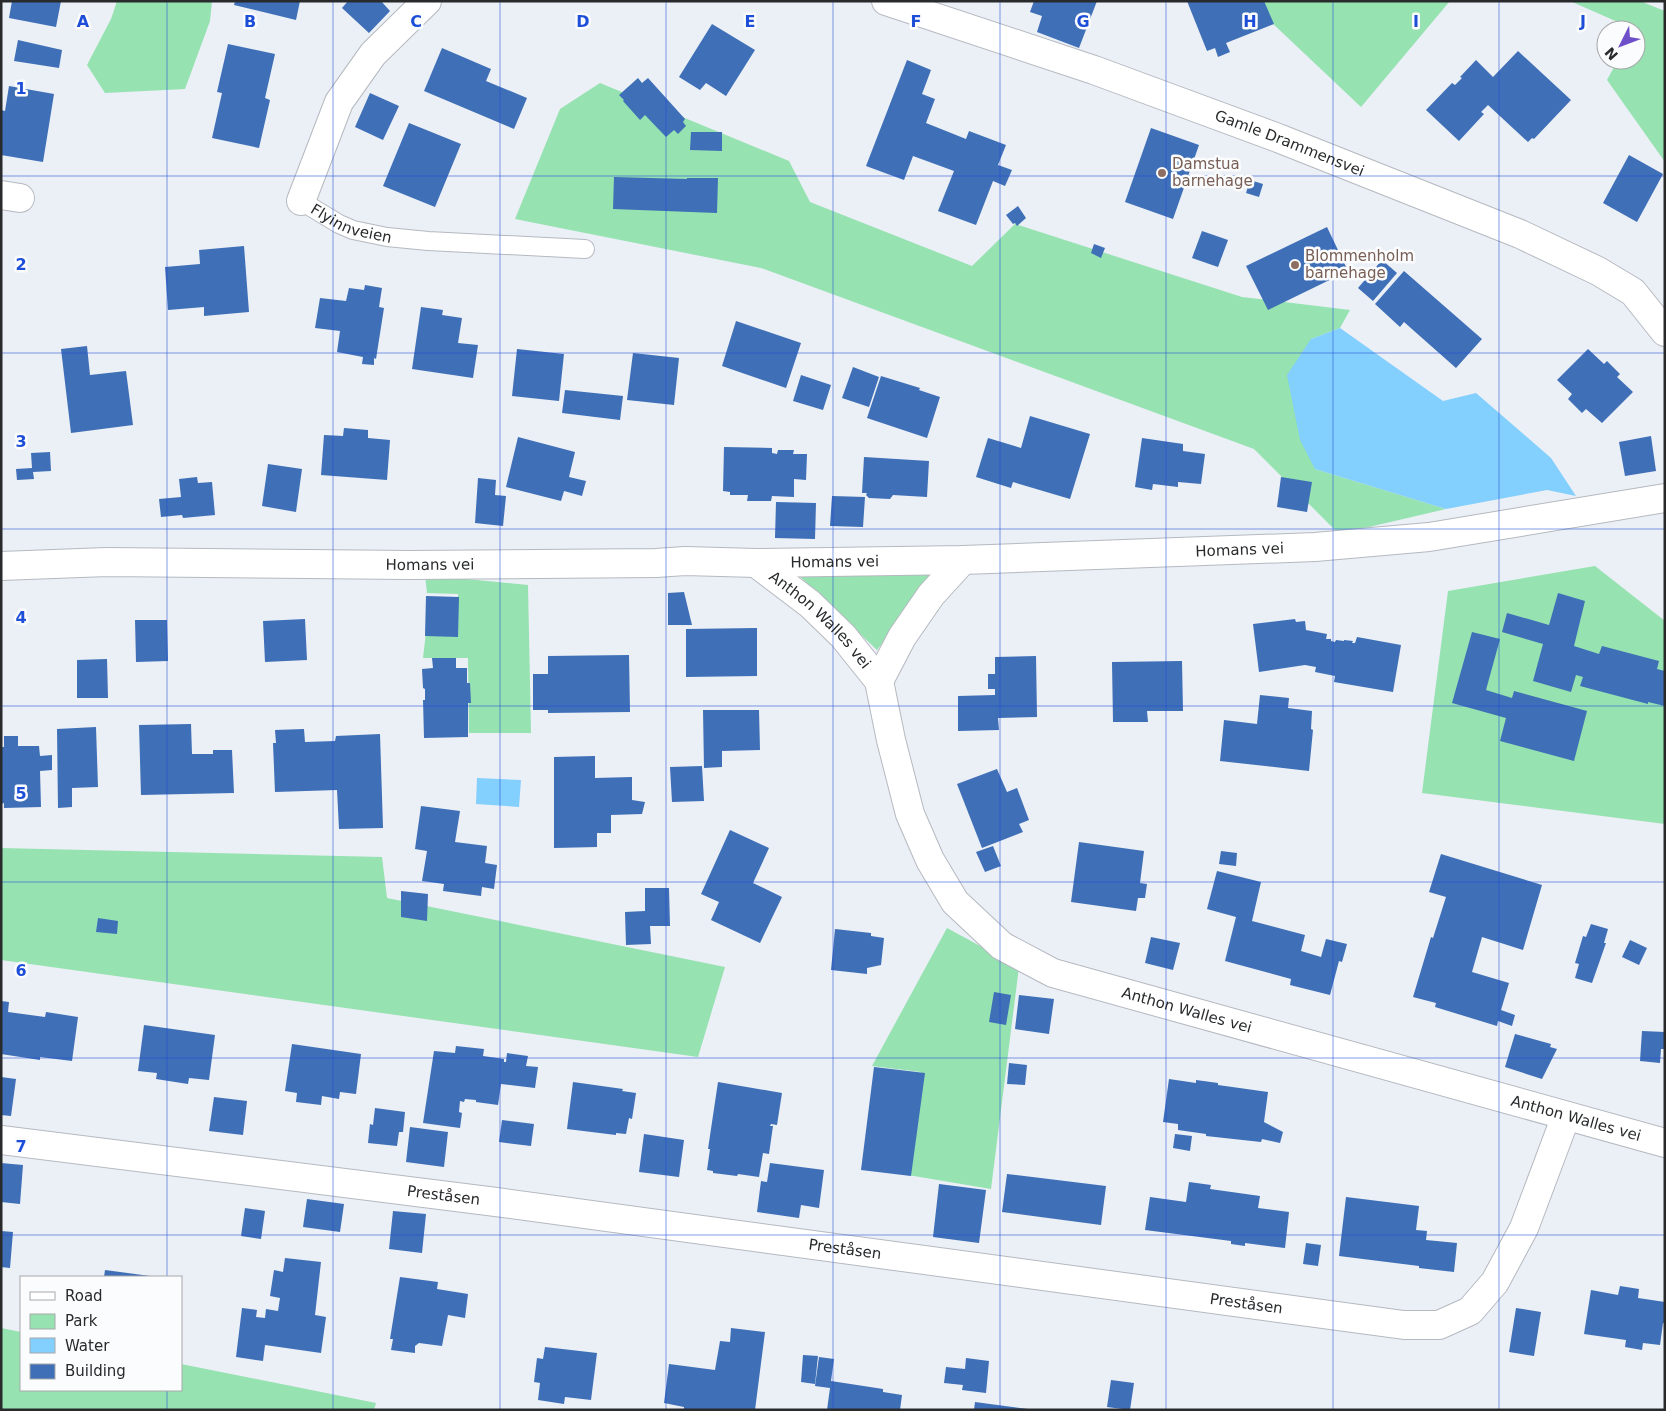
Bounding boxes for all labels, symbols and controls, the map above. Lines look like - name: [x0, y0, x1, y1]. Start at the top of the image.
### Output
- text: A: [77, 12, 90, 31]
- text: B: [244, 12, 256, 31]
- text: C: [410, 12, 422, 31]
- text: D: [576, 12, 590, 31]
- text: E: [745, 12, 755, 31]
- text: F: [911, 12, 921, 31]
- text: G: [1076, 12, 1090, 31]
- text: H: [1243, 12, 1257, 31]
- text: I: [1413, 12, 1419, 31]
- text: J: [1579, 12, 1586, 31]
- north arrow: [1596, 20, 1646, 70]
- text: N: [1601, 44, 1621, 63]
- text: 1: [15, 79, 27, 98]
- street label: Gamle Drammensvei: [1212, 106, 1367, 180]
- place label: Damstua barnehage: [1172, 155, 1253, 190]
- marker: Damstua barnehage: [1156, 167, 1168, 179]
- street label: Flyinnveien: [307, 200, 393, 247]
- place label: Blommenholm barnehage: [1305, 247, 1414, 282]
- text: 2: [15, 255, 27, 274]
- marker: Blommenholm barnehage: [1289, 259, 1301, 271]
- text: 3: [15, 432, 27, 451]
- street label: Homans vei: [1195, 539, 1284, 560]
- street label: Homans vei: [790, 552, 879, 571]
- street label: Homans vei: [385, 555, 474, 574]
- street label: Anthon Walles vei: [766, 567, 875, 672]
- text: 4: [15, 608, 27, 627]
- text: 5: [15, 784, 27, 803]
- text: 6: [15, 961, 27, 980]
- street label: Anthon Walles vei: [1120, 984, 1254, 1037]
- street label: Anthon Walles vei: [1509, 1092, 1643, 1145]
- text: 7: [15, 1137, 27, 1156]
- street label: Preståsen: [406, 1182, 481, 1209]
- street label: Preståsen: [807, 1235, 883, 1263]
- legend: [20, 1276, 182, 1391]
- text: Road: [65, 1287, 103, 1305]
- street label: Preståsen: [1209, 1290, 1284, 1317]
- text: Park: [65, 1312, 98, 1330]
- text: Water: [65, 1337, 110, 1355]
- text: Building: [65, 1362, 126, 1380]

